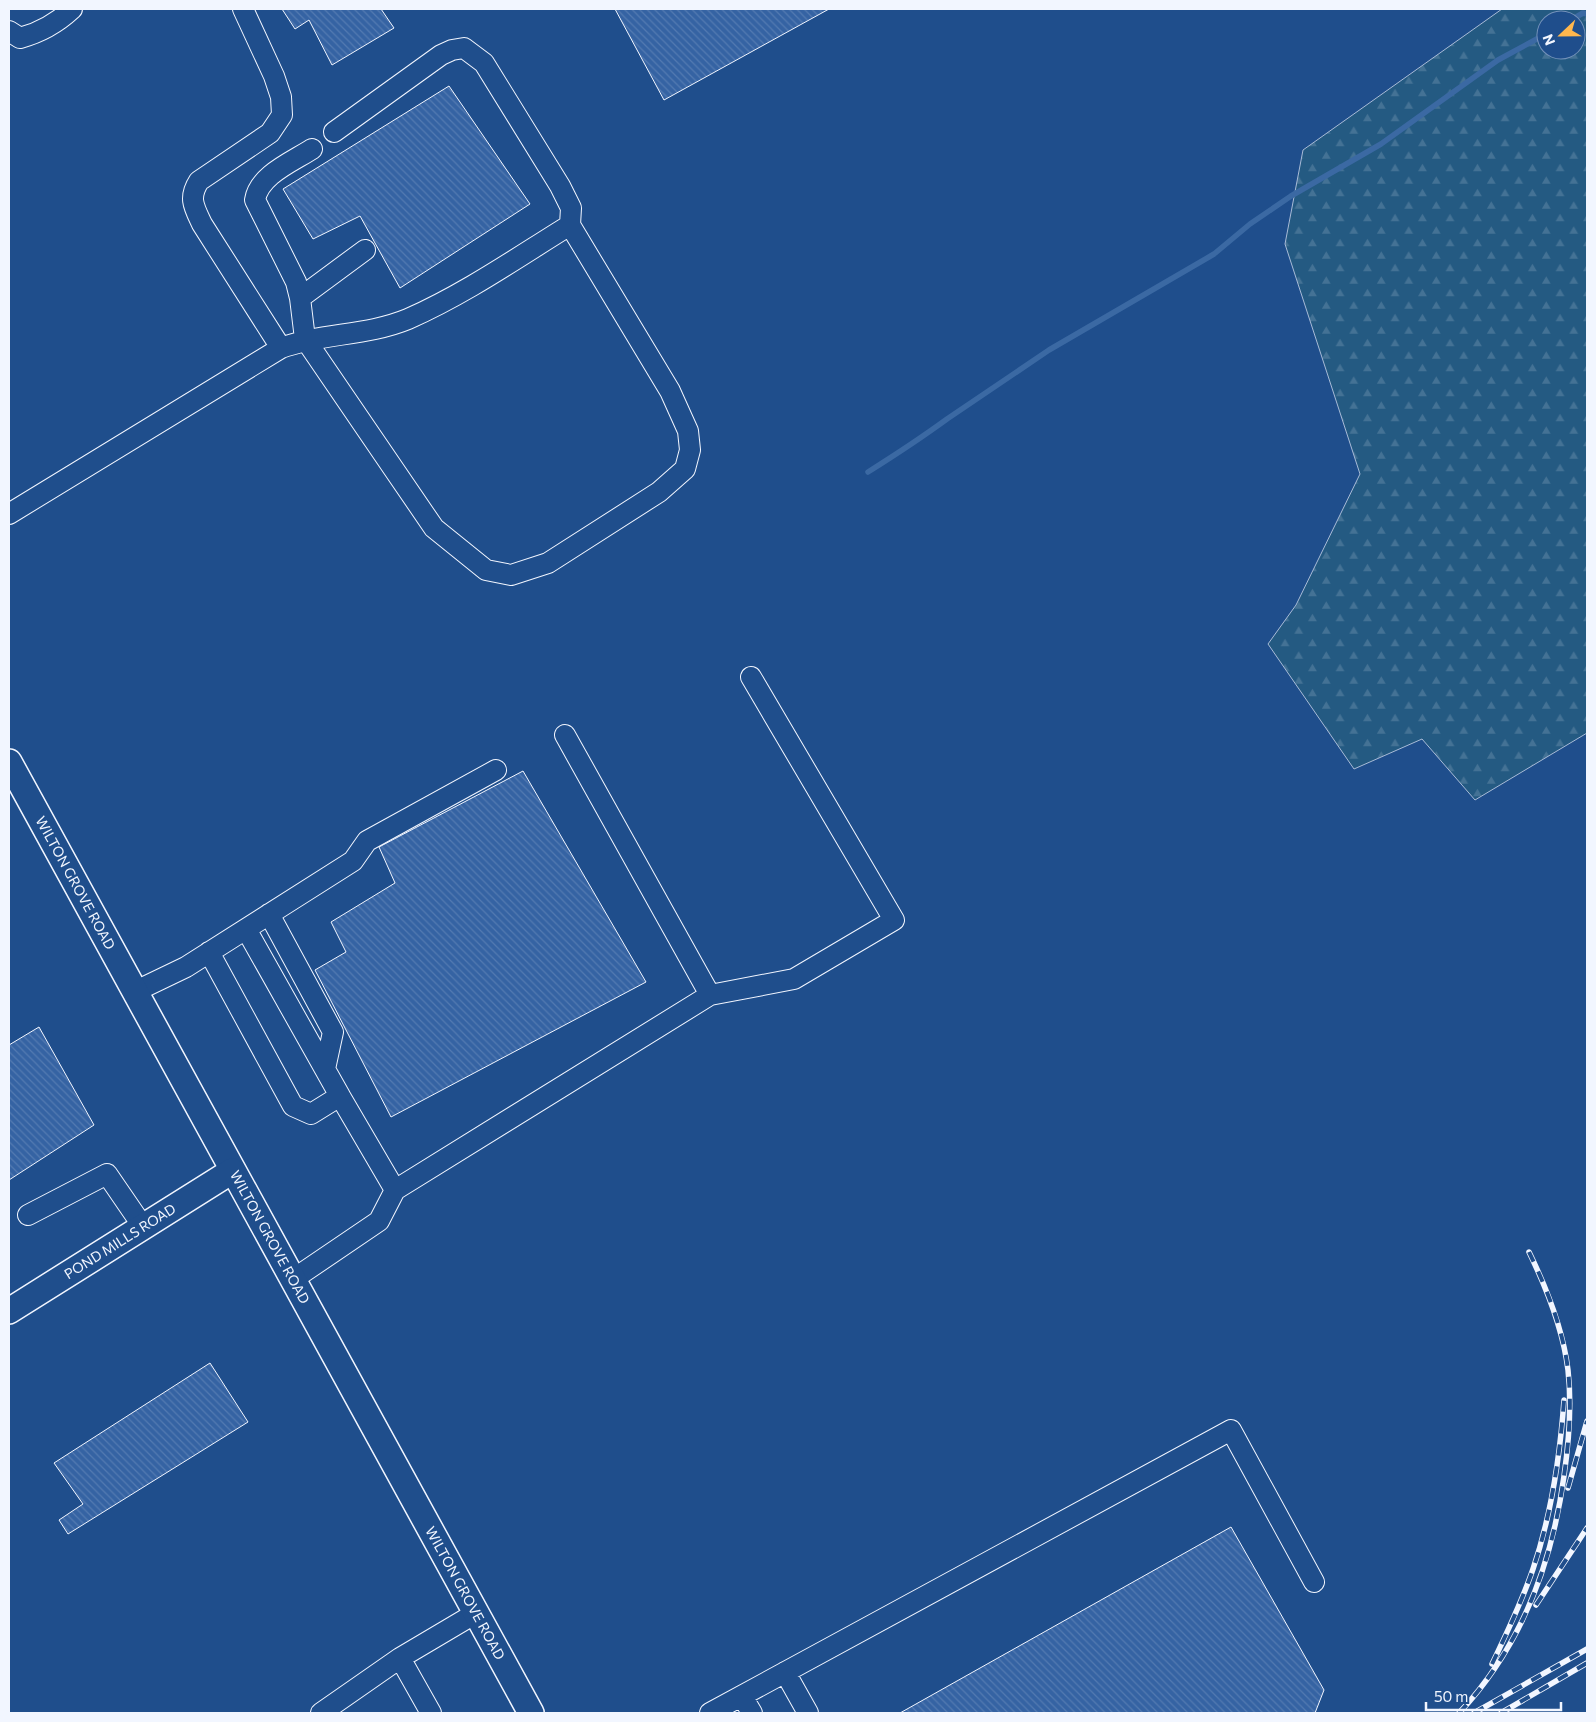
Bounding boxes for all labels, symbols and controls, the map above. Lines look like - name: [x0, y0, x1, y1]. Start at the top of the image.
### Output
- north arrow: [1536, 10, 1586, 60]
- text: N: [1539, 32, 1558, 48]
- street label: WILTON GROVE ROAD: [32, 813, 119, 952]
- street label: WILTON GROVE ROAD: [227, 1167, 314, 1307]
- street label: POND MILLS ROAD: [61, 1200, 179, 1282]
- street label: WILTON GROVE ROAD: [422, 1523, 509, 1662]
- scale bar: [1426, 1680, 1561, 1712]
- text: 50 m: [1434, 1687, 1468, 1705]

